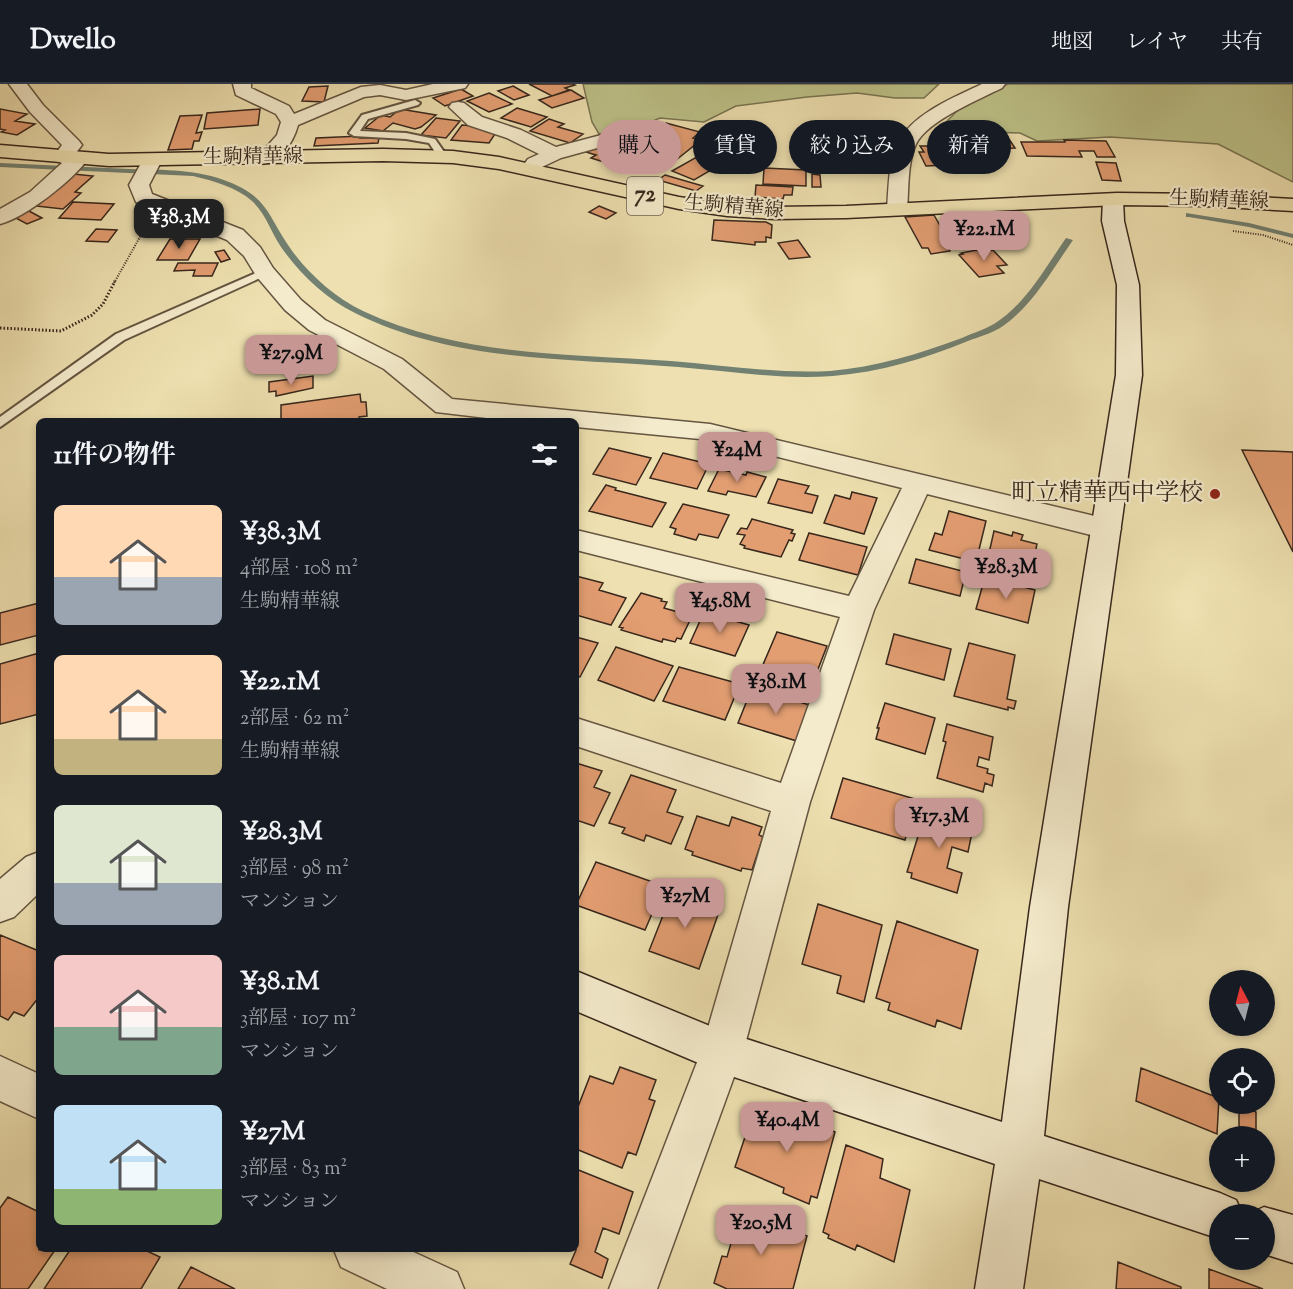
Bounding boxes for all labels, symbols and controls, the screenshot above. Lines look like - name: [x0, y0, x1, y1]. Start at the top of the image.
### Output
- text: Dwello: [30, 21, 116, 61]
- text: 地図: [1051, 28, 1093, 58]
- text: レイヤ: [1126, 28, 1188, 58]
- text: 共有: [1221, 28, 1263, 58]
- chip: 購入: [597, 120, 681, 174]
- chip: 賃貸: [693, 120, 777, 174]
- chip: 絞り込み: [789, 120, 915, 174]
- chip: 新着: [927, 120, 1011, 174]
- street label: 生駒精華線: [203, 143, 303, 173]
- road number: 72: [627, 177, 663, 215]
- street label: 生駒精華線: [1169, 185, 1269, 217]
- street label: 生駒精華線: [683, 189, 785, 227]
- pin: ¥38.3M: [130, 199, 228, 250]
- text: ¥38.3M: [148, 204, 210, 233]
- pin: ¥22.1M: [935, 211, 1033, 262]
- text: ¥22.1M: [953, 216, 1015, 245]
- pin: ¥27.9M: [242, 335, 340, 386]
- text: ¥27.9M: [259, 340, 323, 369]
- pin: ¥24M: [701, 432, 773, 483]
- text: ¥24M: [712, 437, 762, 466]
- text: 11件の物件: [54, 438, 176, 475]
- icon: filters: [528, 438, 561, 471]
- place label: 町立精華西中学校: [1011, 477, 1203, 511]
- marker: 町立精華西中学校: [1208, 487, 1222, 501]
- text: ¥38.3M: [240, 514, 321, 551]
- icon: home: [102, 529, 174, 601]
- pin: ¥28.3M: [957, 549, 1055, 600]
- text: ¥28.3M: [974, 554, 1038, 583]
- text: 4部屋 · 108 m²: [240, 555, 358, 584]
- pin: ¥45.8M: [671, 583, 769, 634]
- text: 生駒精華線: [240, 588, 340, 617]
- text: ¥45.8M: [689, 588, 751, 617]
- text: ¥22.1M: [240, 664, 320, 701]
- pin: ¥38.1M: [727, 664, 825, 715]
- text: ¥38.1M: [746, 669, 806, 698]
- icon: home: [102, 679, 174, 751]
- text: 2部屋 · 62 m²: [240, 705, 350, 734]
- text: 生駒精華線: [240, 738, 340, 767]
- pin: ¥17.3M: [890, 798, 988, 849]
- text: ¥17.3M: [909, 803, 969, 832]
- text: ¥28.3M: [240, 814, 322, 851]
- icon: home: [102, 829, 174, 901]
- text: 3部屋 · 98 m²: [240, 855, 349, 884]
- pin: ¥27M: [649, 878, 721, 929]
- text: ¥27M: [660, 883, 710, 912]
- text: マンション: [240, 888, 339, 917]
- text: ¥38.1M: [240, 964, 319, 1001]
- north arrow: [1209, 970, 1275, 1036]
- map controls: [1209, 970, 1275, 1270]
- icon: home: [102, 979, 174, 1051]
- text: 3部屋 · 107 m²: [240, 1005, 356, 1034]
- text: マンション: [240, 1038, 339, 1067]
- button: locate: [1209, 1048, 1275, 1114]
- pin: ¥40.4M: [738, 1102, 836, 1153]
- text: ¥40.4M: [754, 1107, 820, 1136]
- text: ¥27M: [240, 1114, 305, 1151]
- button: +: [1209, 1126, 1275, 1192]
- icon: home: [102, 1129, 174, 1201]
- text: 3部屋 · 83 m²: [240, 1155, 347, 1184]
- text: マンション: [240, 1188, 339, 1217]
- button: −: [1209, 1204, 1275, 1270]
- pin: ¥20.5M: [712, 1205, 810, 1256]
- text: ¥20.5M: [730, 1210, 792, 1239]

